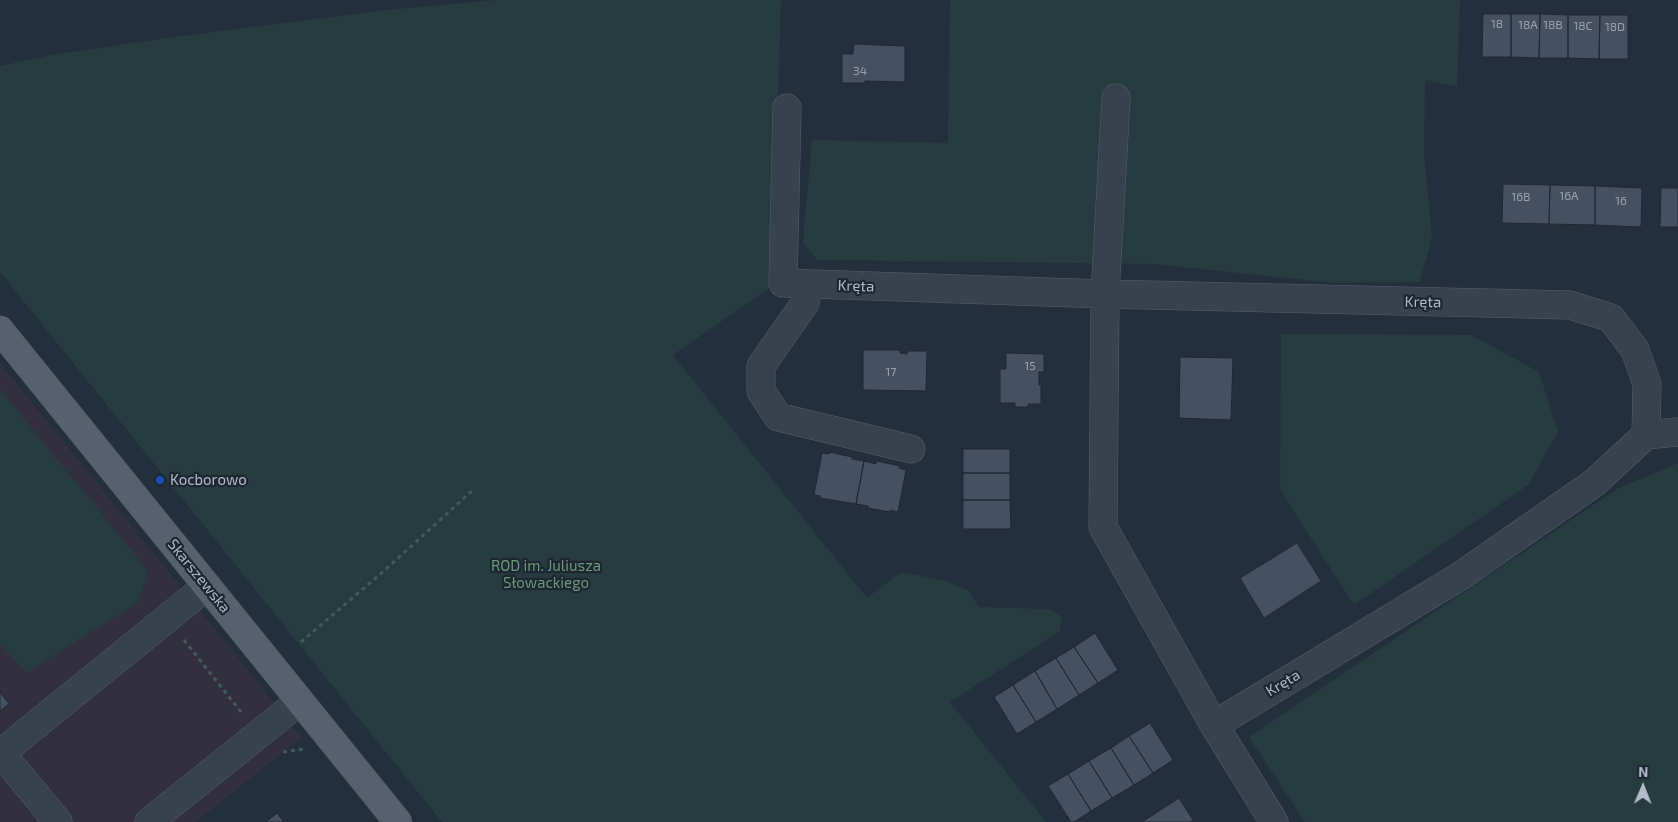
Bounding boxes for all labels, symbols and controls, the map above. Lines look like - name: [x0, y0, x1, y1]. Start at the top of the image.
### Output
- house number: 18: [1491, 17, 1503, 31]
- house number: 18A: [1518, 18, 1538, 32]
- house number: 18B: [1543, 18, 1563, 32]
- house number: 18C: [1574, 19, 1592, 33]
- house number: 18D: [1605, 20, 1625, 34]
- house number: 34: [853, 64, 867, 78]
- house number: 16A: [1559, 189, 1579, 203]
- house number: 16B: [1511, 190, 1531, 204]
- house number: 16: [1615, 194, 1627, 208]
- street label: Kręta: [837, 276, 875, 296]
- street label: Kręta: [1405, 293, 1441, 311]
- house number: 15: [1024, 359, 1036, 373]
- house number: 17: [886, 365, 896, 379]
- place label: Kocborowo: [170, 471, 247, 489]
- marker: Kocborowo: [154, 474, 166, 486]
- street label: Skarszewska: [164, 536, 234, 616]
- park label: ROD im. Juliusza Słowackiego: [491, 557, 601, 592]
- street label: Kręta: [1263, 666, 1303, 700]
- north arrow: [1618, 762, 1668, 812]
- text: N: [1638, 763, 1648, 780]

